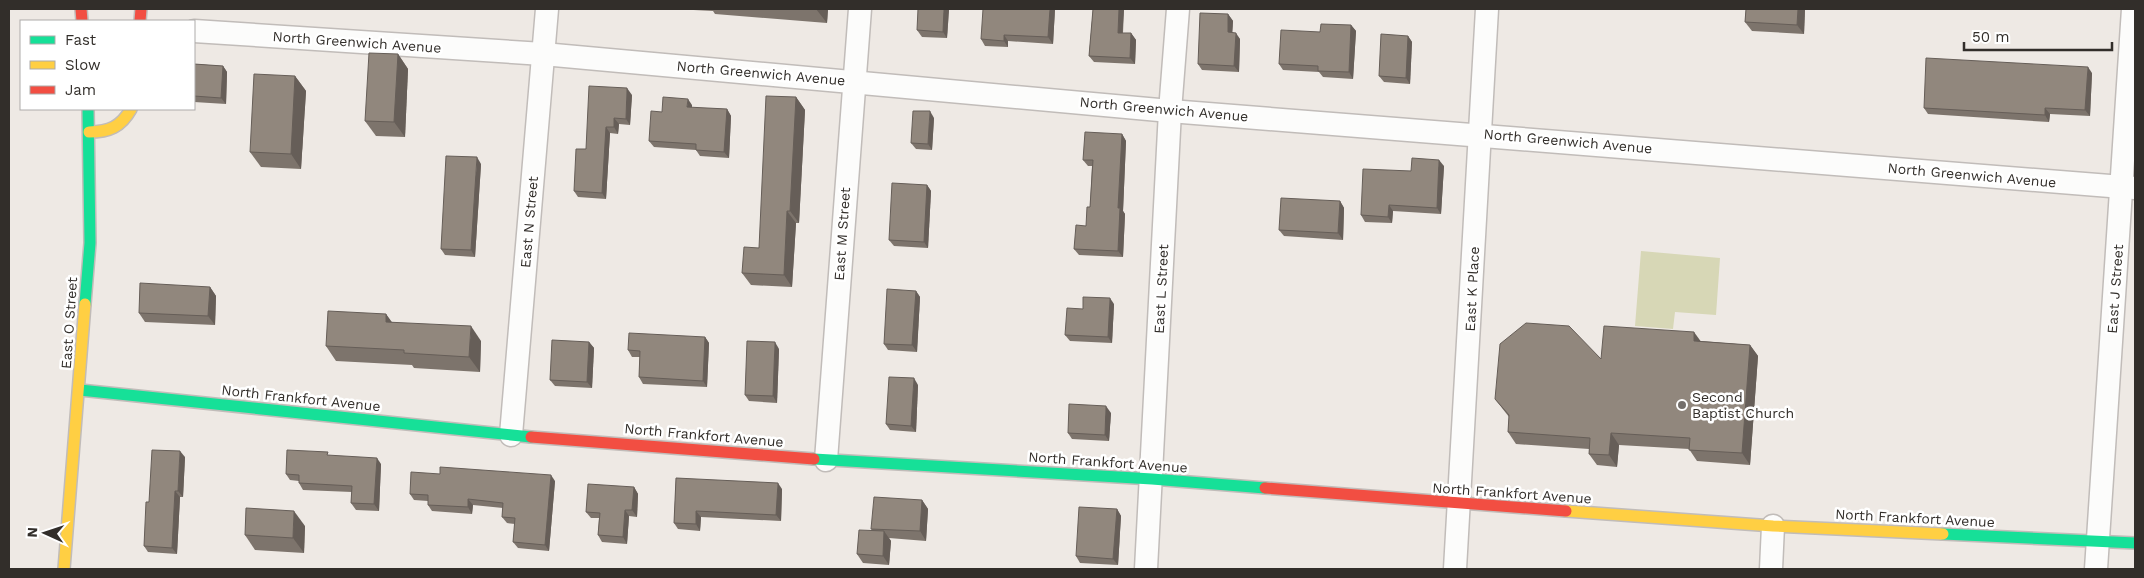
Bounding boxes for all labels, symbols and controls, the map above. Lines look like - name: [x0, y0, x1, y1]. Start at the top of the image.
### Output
- legend: [20, 20, 195, 110]
- scale bar: [1964, 20, 2112, 52]
- street label: North Greenwich Avenue: [272, 28, 442, 56]
- text: 50 m: [1972, 28, 2009, 46]
- text: Fast: [65, 31, 97, 49]
- text: Slow: [65, 56, 101, 74]
- street label: North Greenwich Avenue: [676, 58, 846, 88]
- text: Jam: [65, 81, 96, 99]
- street label: North Greenwich Avenue: [1079, 94, 1249, 124]
- street label: North Greenwich Avenue: [1483, 126, 1653, 156]
- street label: North Greenwich Avenue: [1887, 160, 2057, 190]
- street label: East N Street: [517, 175, 541, 269]
- street label: East M Street: [831, 187, 853, 281]
- street label: East L Street: [1151, 244, 1171, 334]
- street label: East J Street: [2104, 244, 2126, 334]
- street label: East K Place: [1462, 246, 1482, 332]
- street label: East O Street: [58, 276, 80, 370]
- street label: North Frankfort Avenue: [221, 382, 381, 414]
- place label: Second Baptist Church: [1692, 389, 1794, 421]
- marker: Second Baptist Church: [1676, 399, 1688, 411]
- street label: North Frankfort Avenue: [624, 420, 784, 450]
- street label: North Frankfort Avenue: [1028, 448, 1188, 476]
- street label: North Frankfort Avenue: [1432, 479, 1592, 507]
- street label: North Frankfort Avenue: [1835, 506, 1995, 530]
- north arrow: [20, 508, 70, 558]
- text: N: [24, 527, 40, 538]

